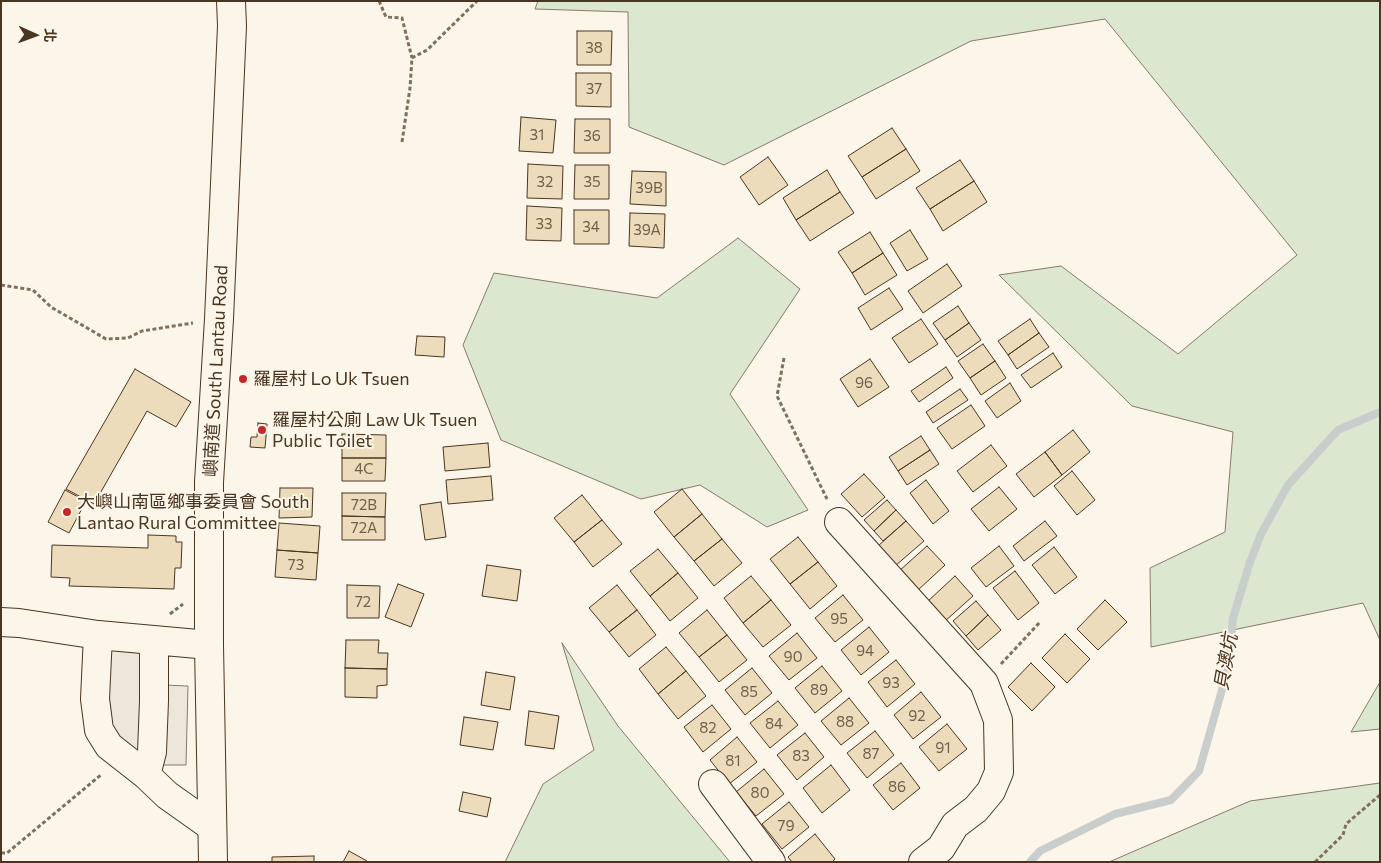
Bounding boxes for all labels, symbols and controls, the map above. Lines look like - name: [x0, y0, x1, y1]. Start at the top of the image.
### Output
- north arrow: [10, 10, 60, 60]
- text: 北: [42, 28, 59, 43]
- house number: 38: [585, 39, 603, 57]
- house number: 37: [586, 80, 602, 98]
- house number: 31: [530, 126, 544, 144]
- house number: 36: [583, 127, 601, 145]
- house number: 32: [537, 173, 553, 191]
- house number: 35: [583, 173, 601, 191]
- house number: 39B: [635, 179, 663, 197]
- house number: 33: [535, 215, 553, 233]
- house number: 34: [582, 218, 600, 236]
- house number: 39A: [633, 221, 661, 239]
- street label: 嶼南道 South Lantau Road: [200, 264, 232, 478]
- place label: 羅屋村 Lo Uk Tsuen: [253, 368, 410, 390]
- marker: 羅屋村 Lo Uk Tsuen: [237, 373, 249, 385]
- house number: 96: [855, 374, 873, 392]
- place label: 羅屋村公廁 Law Uk Tsuen Public Toilet: [272, 409, 477, 452]
- marker: 羅屋村公廁 Law Uk Tsuen Public Toilet: [256, 424, 268, 436]
- house number: 4C: [354, 460, 374, 478]
- place label: 大嶼山南區鄉事委員會 South Lantao Rural Committee: [77, 491, 310, 534]
- house number: 72B: [351, 496, 377, 514]
- marker: 大嶼山南區鄉事委員會 South Lantao Rural Committee: [61, 506, 73, 518]
- house number: 72A: [351, 519, 377, 537]
- house number: 73: [288, 556, 304, 574]
- house number: 72: [355, 593, 371, 611]
- house number: 95: [830, 610, 848, 628]
- water label: 貝澳坑: [1210, 632, 1242, 692]
- house number: 94: [856, 642, 874, 660]
- house number: 90: [784, 648, 802, 666]
- house number: 93: [882, 674, 900, 692]
- house number: 89: [810, 681, 828, 699]
- house number: 85: [740, 683, 758, 701]
- house number: 92: [908, 707, 926, 725]
- house number: 88: [836, 713, 854, 731]
- house number: 84: [765, 715, 783, 733]
- house number: 82: [699, 719, 717, 737]
- house number: 91: [935, 739, 951, 757]
- house number: 87: [863, 745, 879, 763]
- house number: 83: [792, 747, 810, 765]
- house number: 81: [725, 752, 741, 770]
- house number: 86: [888, 778, 906, 796]
- house number: 80: [751, 784, 769, 802]
- house number: 79: [778, 817, 794, 835]

